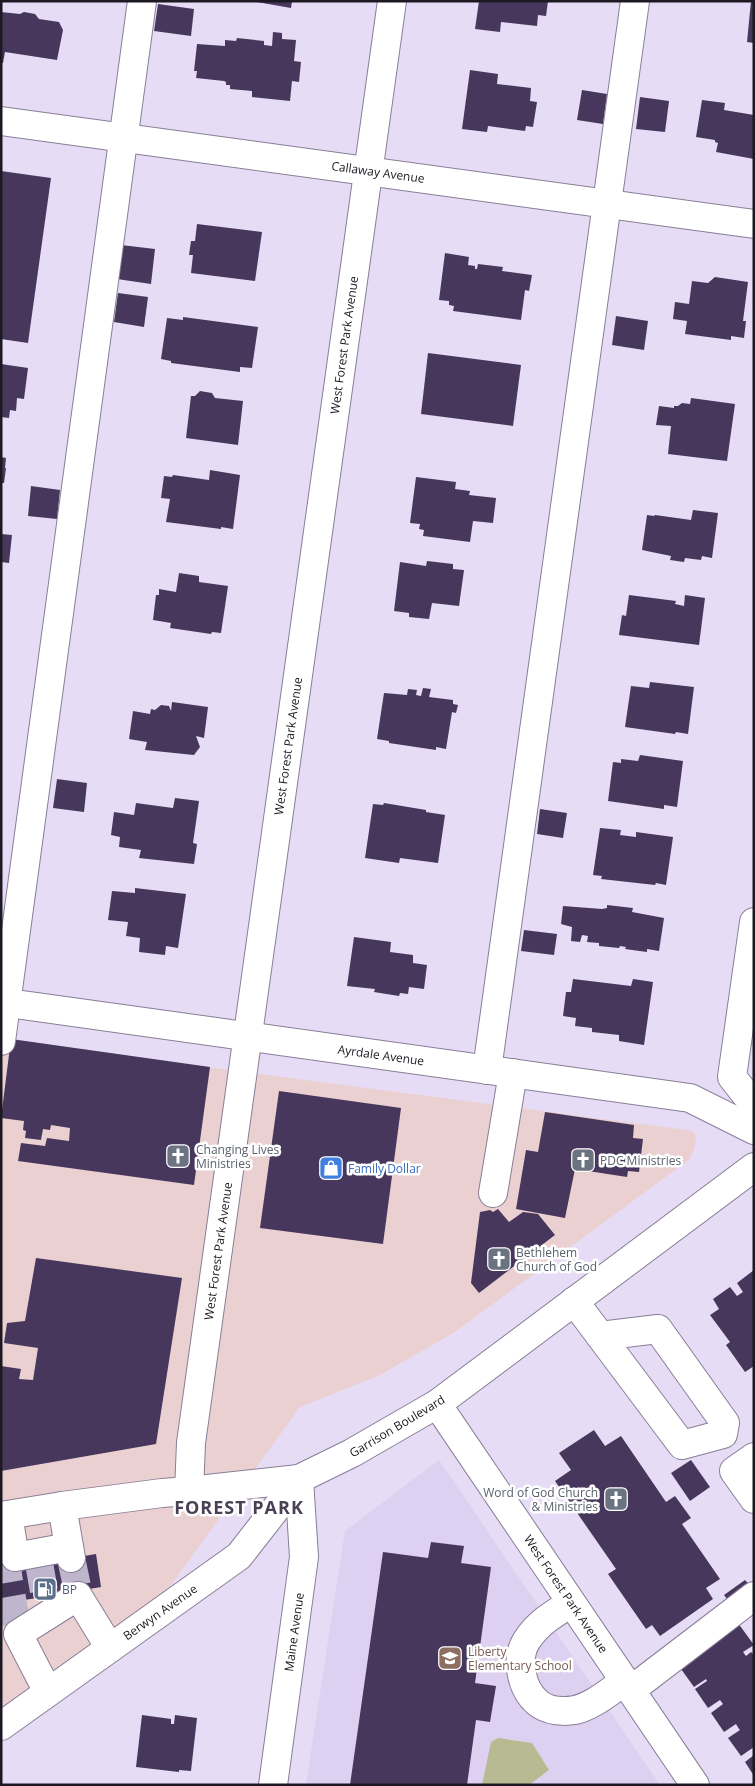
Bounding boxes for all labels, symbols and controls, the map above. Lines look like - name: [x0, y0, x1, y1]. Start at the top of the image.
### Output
- street label: Callaway Avenue: [330, 157, 426, 187]
- street label: West Forest Park Avenue: [326, 275, 362, 415]
- street label: West Forest Park Avenue: [270, 676, 306, 816]
- street label: Ayrdale Avenue: [337, 1041, 426, 1070]
- place label: Changing Lives Ministries: [196, 1141, 280, 1172]
- church icon: Changing Lives Ministries: [165, 1143, 191, 1169]
- church icon: PDC Ministries: [570, 1147, 596, 1173]
- place label: PDC Ministries: [600, 1152, 681, 1169]
- shop icon: Family Dollar: [318, 1155, 344, 1181]
- place label: Family Dollar: [348, 1160, 421, 1177]
- street label: West Forest Park Avenue: [200, 1181, 236, 1321]
- place label: Bethlehem Church of God: [516, 1244, 597, 1275]
- church icon: Bethlehem Church of God: [486, 1246, 512, 1272]
- street label: Garrison Boulevard: [346, 1391, 448, 1461]
- place label: Word of God Church & Ministries: [483, 1484, 598, 1515]
- church icon: Word of God Church & Ministries: [603, 1486, 629, 1512]
- district label: FOREST PARK: [174, 1495, 304, 1519]
- street label: West Forest Park Avenue: [520, 1532, 612, 1657]
- fuel station icon: BP: [32, 1576, 58, 1602]
- street label: Berwyn Avenue: [120, 1580, 201, 1644]
- place label: BP: [62, 1581, 77, 1598]
- street label: Maine Avenue: [280, 1591, 308, 1673]
- place label: Liberty Elementary School: [468, 1643, 572, 1674]
- school or university icon: Liberty Elementary School: [437, 1645, 463, 1671]

